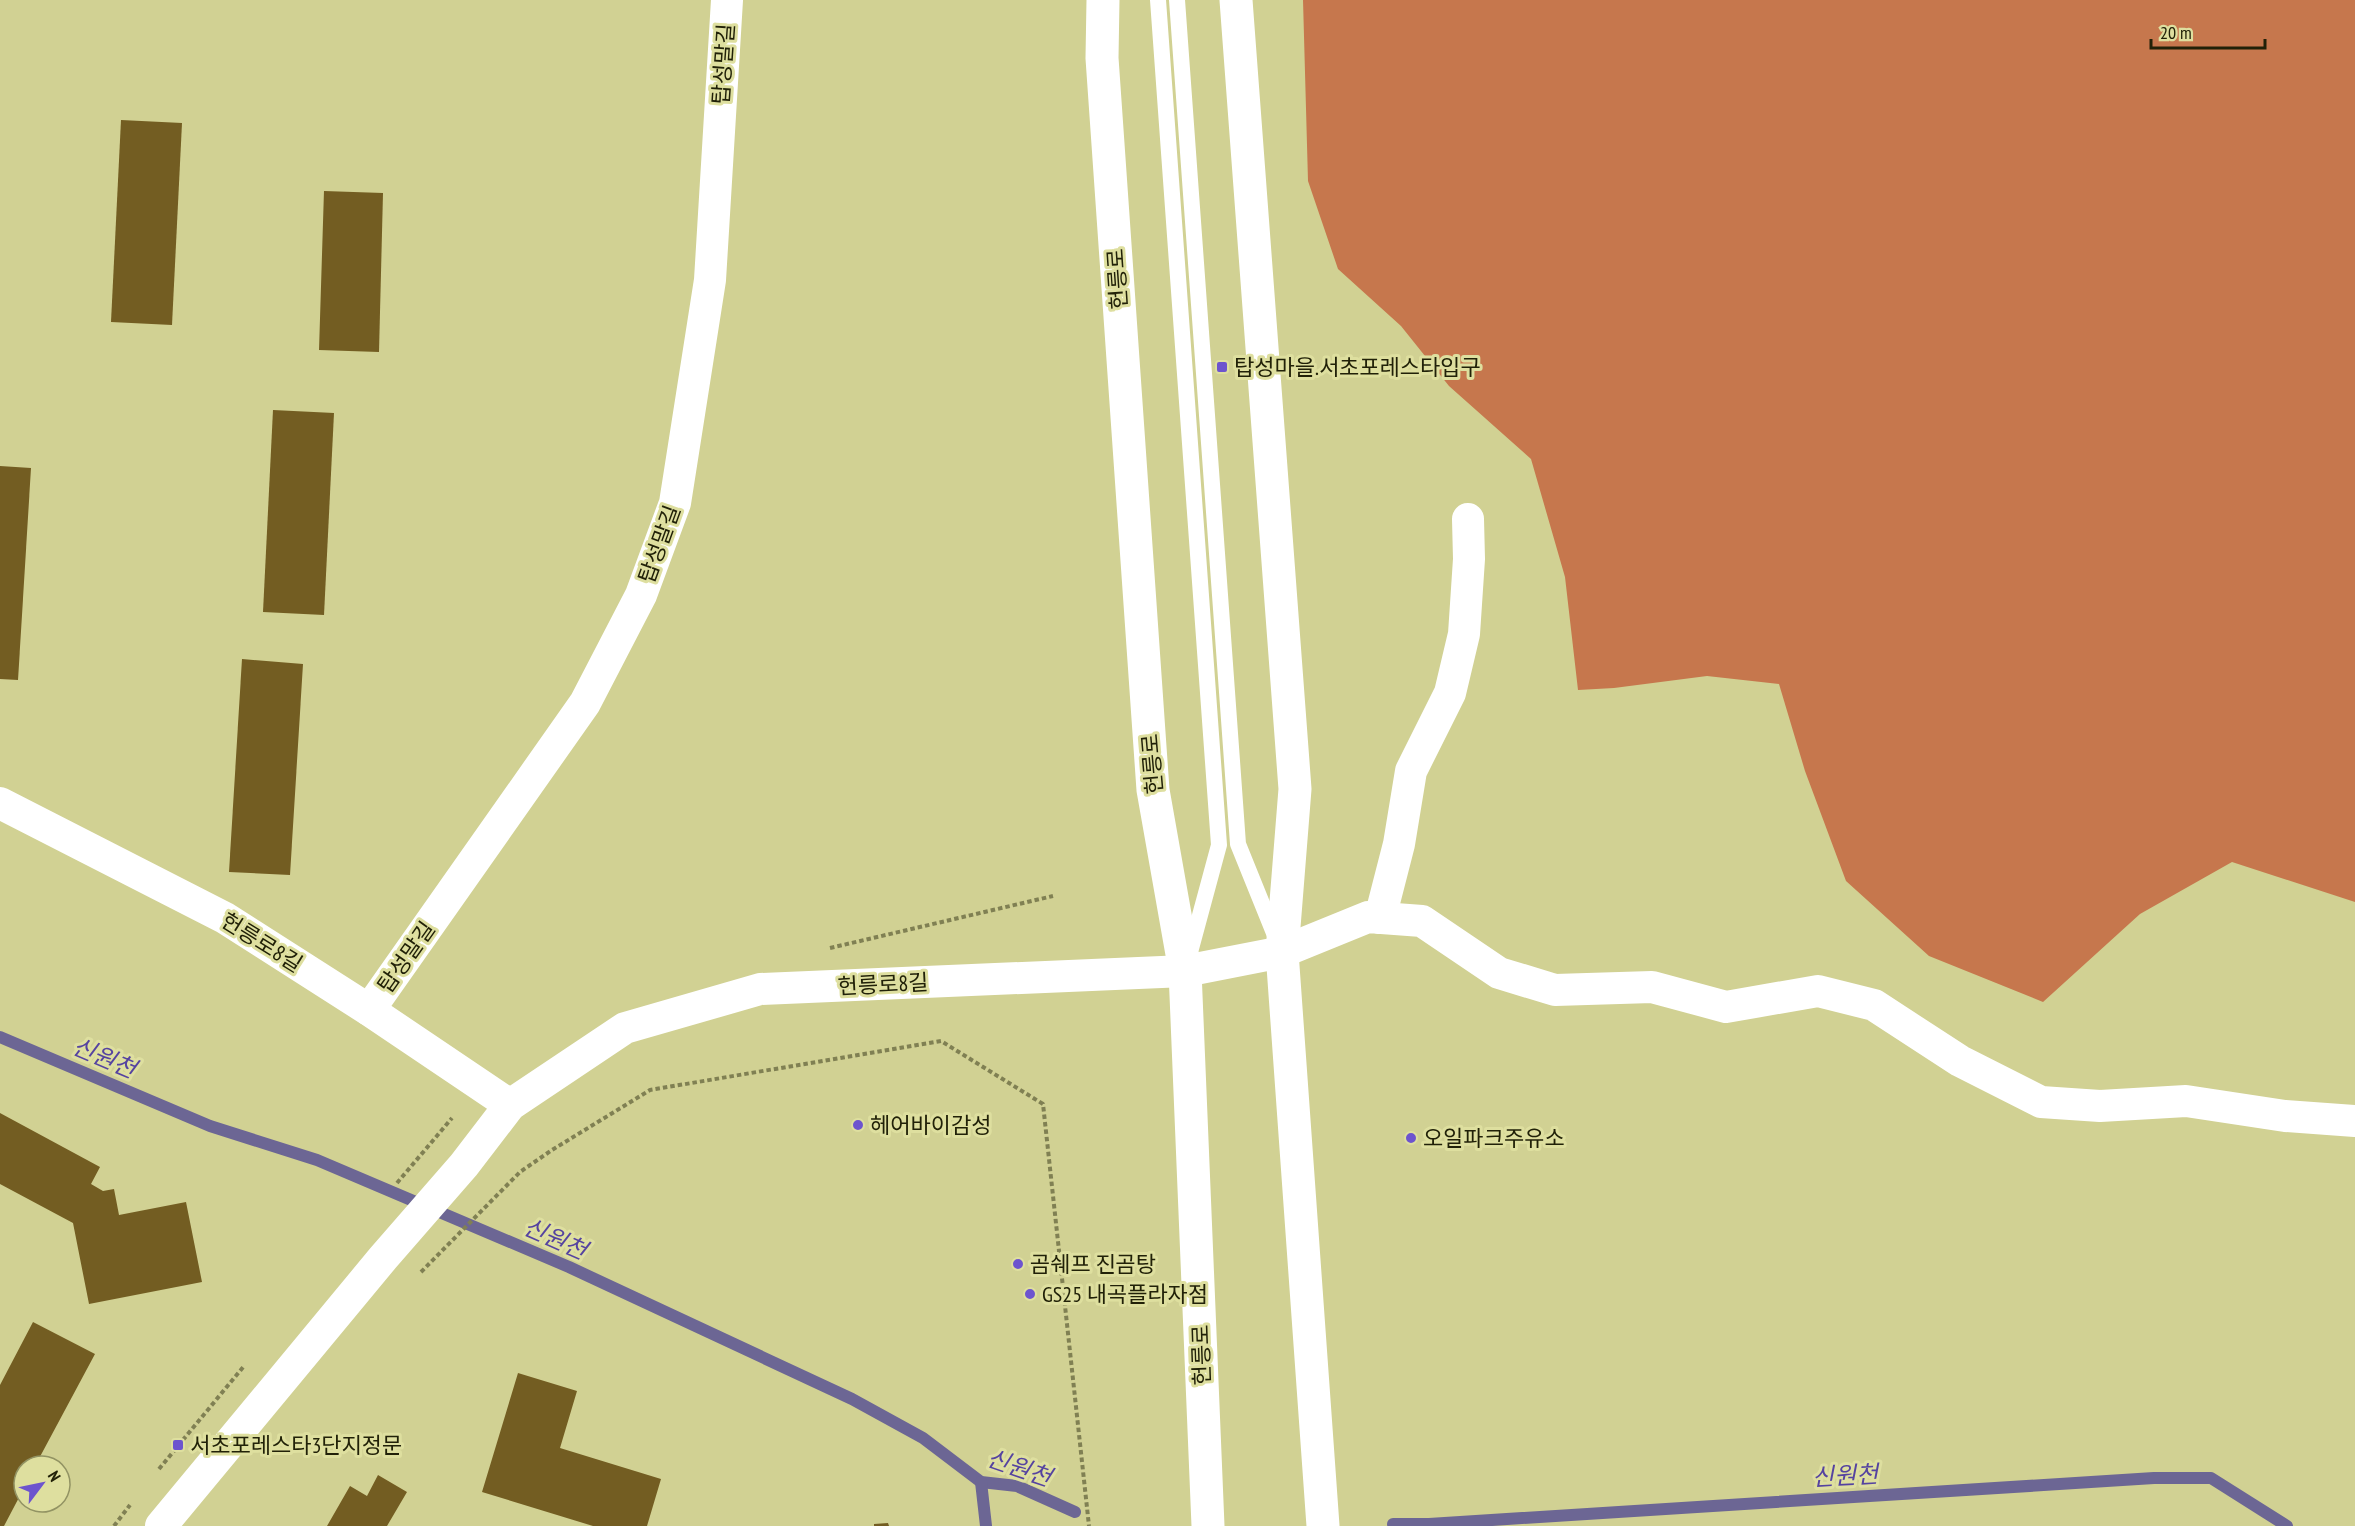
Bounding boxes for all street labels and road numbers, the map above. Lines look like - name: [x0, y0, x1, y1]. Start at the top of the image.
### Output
- street label: 탑성말길: [706, 23, 740, 105]
- street label: 헌릉로: [1101, 248, 1133, 310]
- street label: 탑성말길: [632, 501, 686, 587]
- street label: 헌릉로: [1135, 733, 1169, 795]
- street label: 헌릉로8길: [216, 906, 308, 978]
- street label: 탑성말길: [371, 916, 441, 998]
- street label: 헌릉로8길: [837, 968, 929, 1000]
- street label: 헌릉로: [1186, 1324, 1216, 1386]

